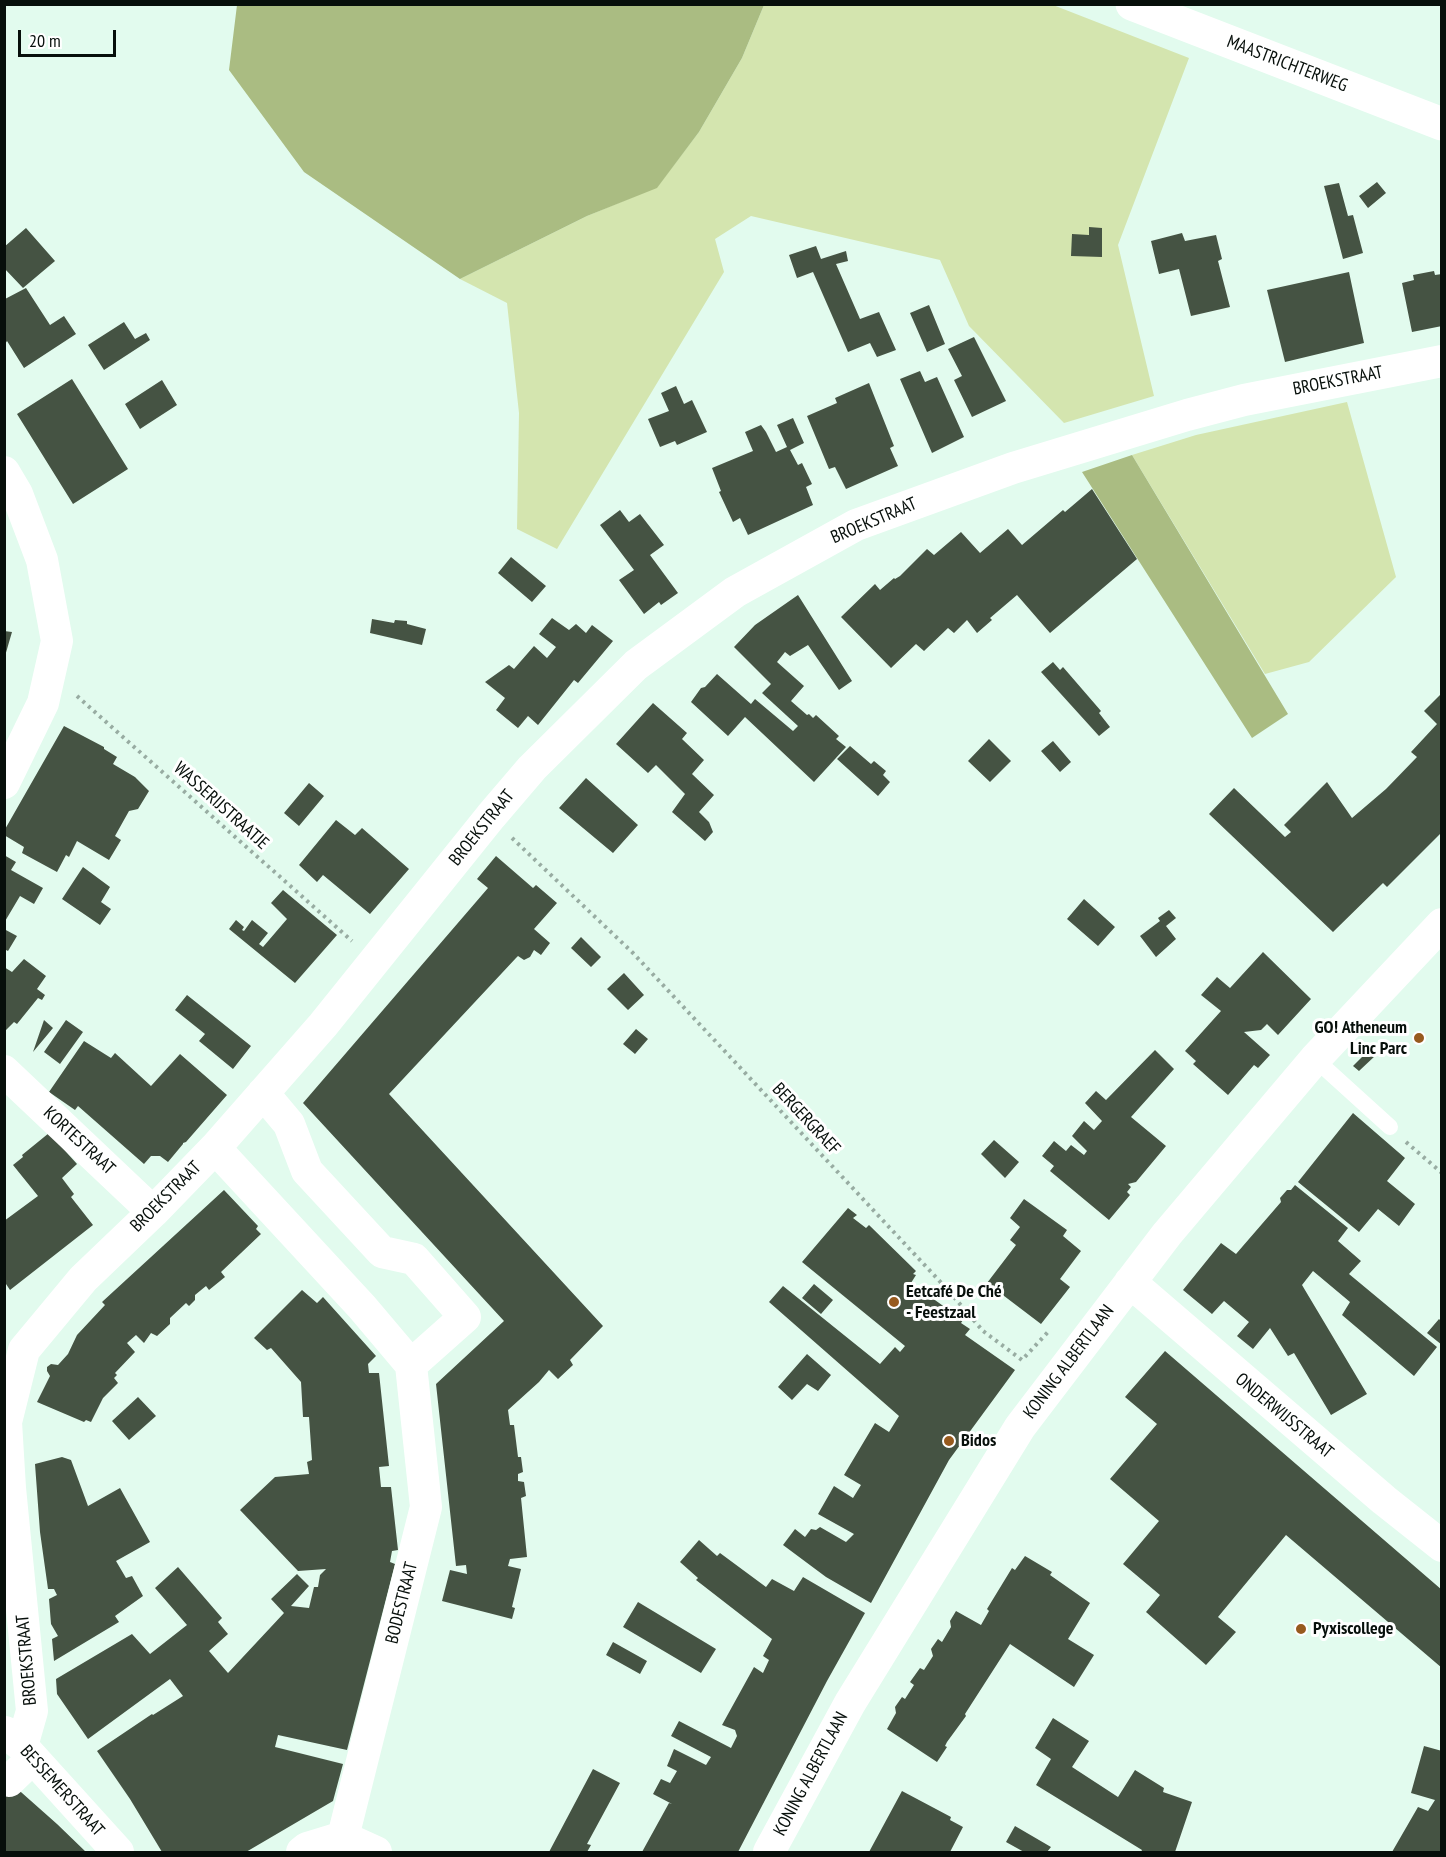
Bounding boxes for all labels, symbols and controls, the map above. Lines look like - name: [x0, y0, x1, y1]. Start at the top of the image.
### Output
- scale bar: [21, 18, 118, 56]
- text: 20 m: [29, 29, 61, 52]
- street label: MAASTRICHTERWEG: [1224, 31, 1350, 97]
- street label: BROEKSTRAAT: [1291, 362, 1385, 400]
- street label: BROEKSTRAAT: [828, 493, 920, 549]
- street label: WASSERIJSTRAATJE: [169, 758, 273, 854]
- street label: BROEKSTRAAT: [445, 786, 519, 870]
- place label: GO! Atheneum Linc Parc: [1314, 1017, 1407, 1060]
- marker: GO! Atheneum Linc Parc: [1412, 1031, 1426, 1045]
- street label: BERGERGRAEF: [767, 1079, 845, 1159]
- street label: KORTESTRAAT: [39, 1102, 119, 1180]
- street label: BROEKSTRAAT: [126, 1157, 206, 1237]
- place label: Eetcafé De Ché - Feestzaal: [906, 1281, 1002, 1324]
- marker: Eetcafé De Ché - Feestzaal: [887, 1295, 901, 1309]
- street label: KONING ALBERTLAAN: [1019, 1301, 1119, 1423]
- street label: ONDERWIJSSTRAAT: [1231, 1369, 1337, 1463]
- place label: Bidos: [961, 1430, 996, 1452]
- marker: Bidos: [942, 1434, 956, 1448]
- street label: BODESTRAAT: [381, 1560, 423, 1646]
- street label: BROEKSTRAAT: [12, 1614, 42, 1706]
- place label: Pyxiscollege: [1313, 1618, 1393, 1640]
- marker: Pyxiscollege: [1294, 1622, 1308, 1636]
- street label: KONING ALBERTLAAN: [769, 1708, 853, 1840]
- street label: BESSEMERSTRAAT: [15, 1741, 109, 1841]

